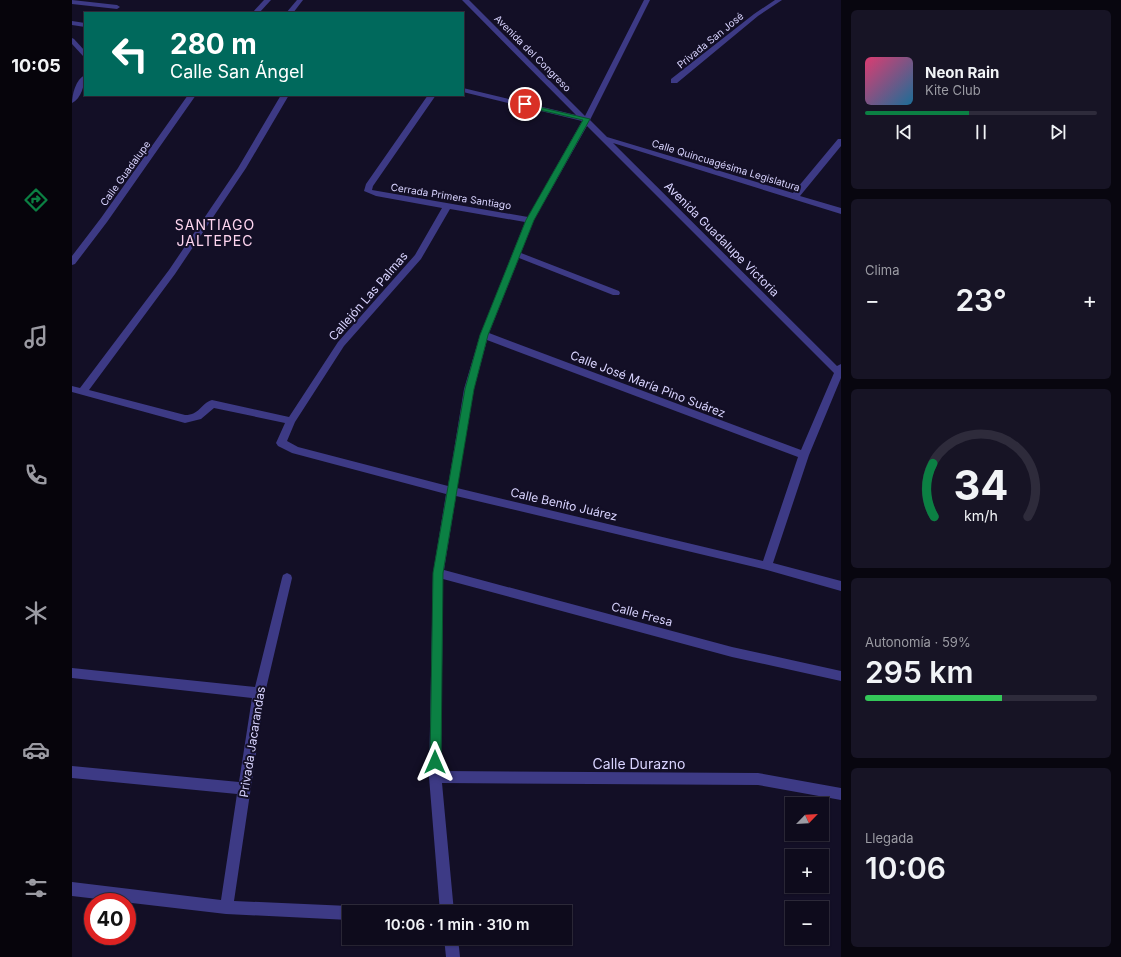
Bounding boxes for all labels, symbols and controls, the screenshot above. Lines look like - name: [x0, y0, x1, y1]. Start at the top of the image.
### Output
- street label: Privada San José: [674, 9, 746, 70]
- street label: Avenida del Congreso: [492, 12, 574, 94]
- text: 280 m: [170, 27, 257, 61]
- icon: left: [104, 28, 156, 80]
- text: 10:05: [11, 55, 61, 76]
- text: Calle San Ángel: [170, 61, 304, 82]
- text: Neon Rain: [925, 63, 999, 82]
- text: Kite Club: [925, 82, 981, 98]
- pin: [508, 87, 542, 121]
- icon: arrive: [514, 93, 536, 115]
- icon: previous: [893, 121, 915, 143]
- icon: pause: [970, 121, 992, 143]
- icon: next: [1047, 121, 1069, 143]
- street label: Calle Quincuagésima Legislatura: [650, 137, 802, 193]
- street label: Calle Guadalupe: [97, 138, 153, 208]
- street label: Avenida Guadalupe Victoria: [661, 178, 783, 300]
- street label: Cerrada Primera Santiago: [390, 181, 512, 211]
- icon: directions: [22, 186, 50, 214]
- district label: SANTIAGO JALTEPEC: [175, 216, 255, 249]
- street label: Callejón Las Palmas: [325, 248, 411, 344]
- text: Clima: [865, 262, 899, 278]
- text: 23°: [955, 282, 1007, 318]
- text: −: [865, 287, 880, 313]
- text: +: [1082, 287, 1097, 313]
- icon: music: [22, 323, 50, 351]
- street label: Calle José María Pino Suárez: [568, 347, 728, 421]
- text: 34: [954, 459, 1008, 509]
- icon: phone: [22, 461, 50, 489]
- street label: Calle Benito Juárez: [509, 484, 619, 524]
- text: km/h: [964, 506, 998, 523]
- icon: climate: [22, 599, 50, 627]
- street label: Calle Fresa: [610, 599, 674, 629]
- text: Autonomía · 59%: [865, 634, 971, 650]
- text: 295 km: [865, 654, 973, 690]
- street label: Privada Jacarandas: [236, 685, 268, 799]
- icon: car: [22, 736, 50, 764]
- position arrow: [414, 741, 456, 783]
- street label: Calle Durazno: [593, 755, 685, 772]
- north arrow: [785, 797, 829, 841]
- map controls: [785, 797, 829, 945]
- text: Llegada: [865, 830, 914, 846]
- button: +: [785, 849, 829, 893]
- text: 10:06: [865, 850, 946, 886]
- icon: filters: [22, 874, 50, 902]
- speed limit sign: 40: [84, 893, 136, 945]
- button: −: [785, 901, 829, 945]
- text: 10:06 · 1 min · 310 m: [385, 915, 530, 934]

